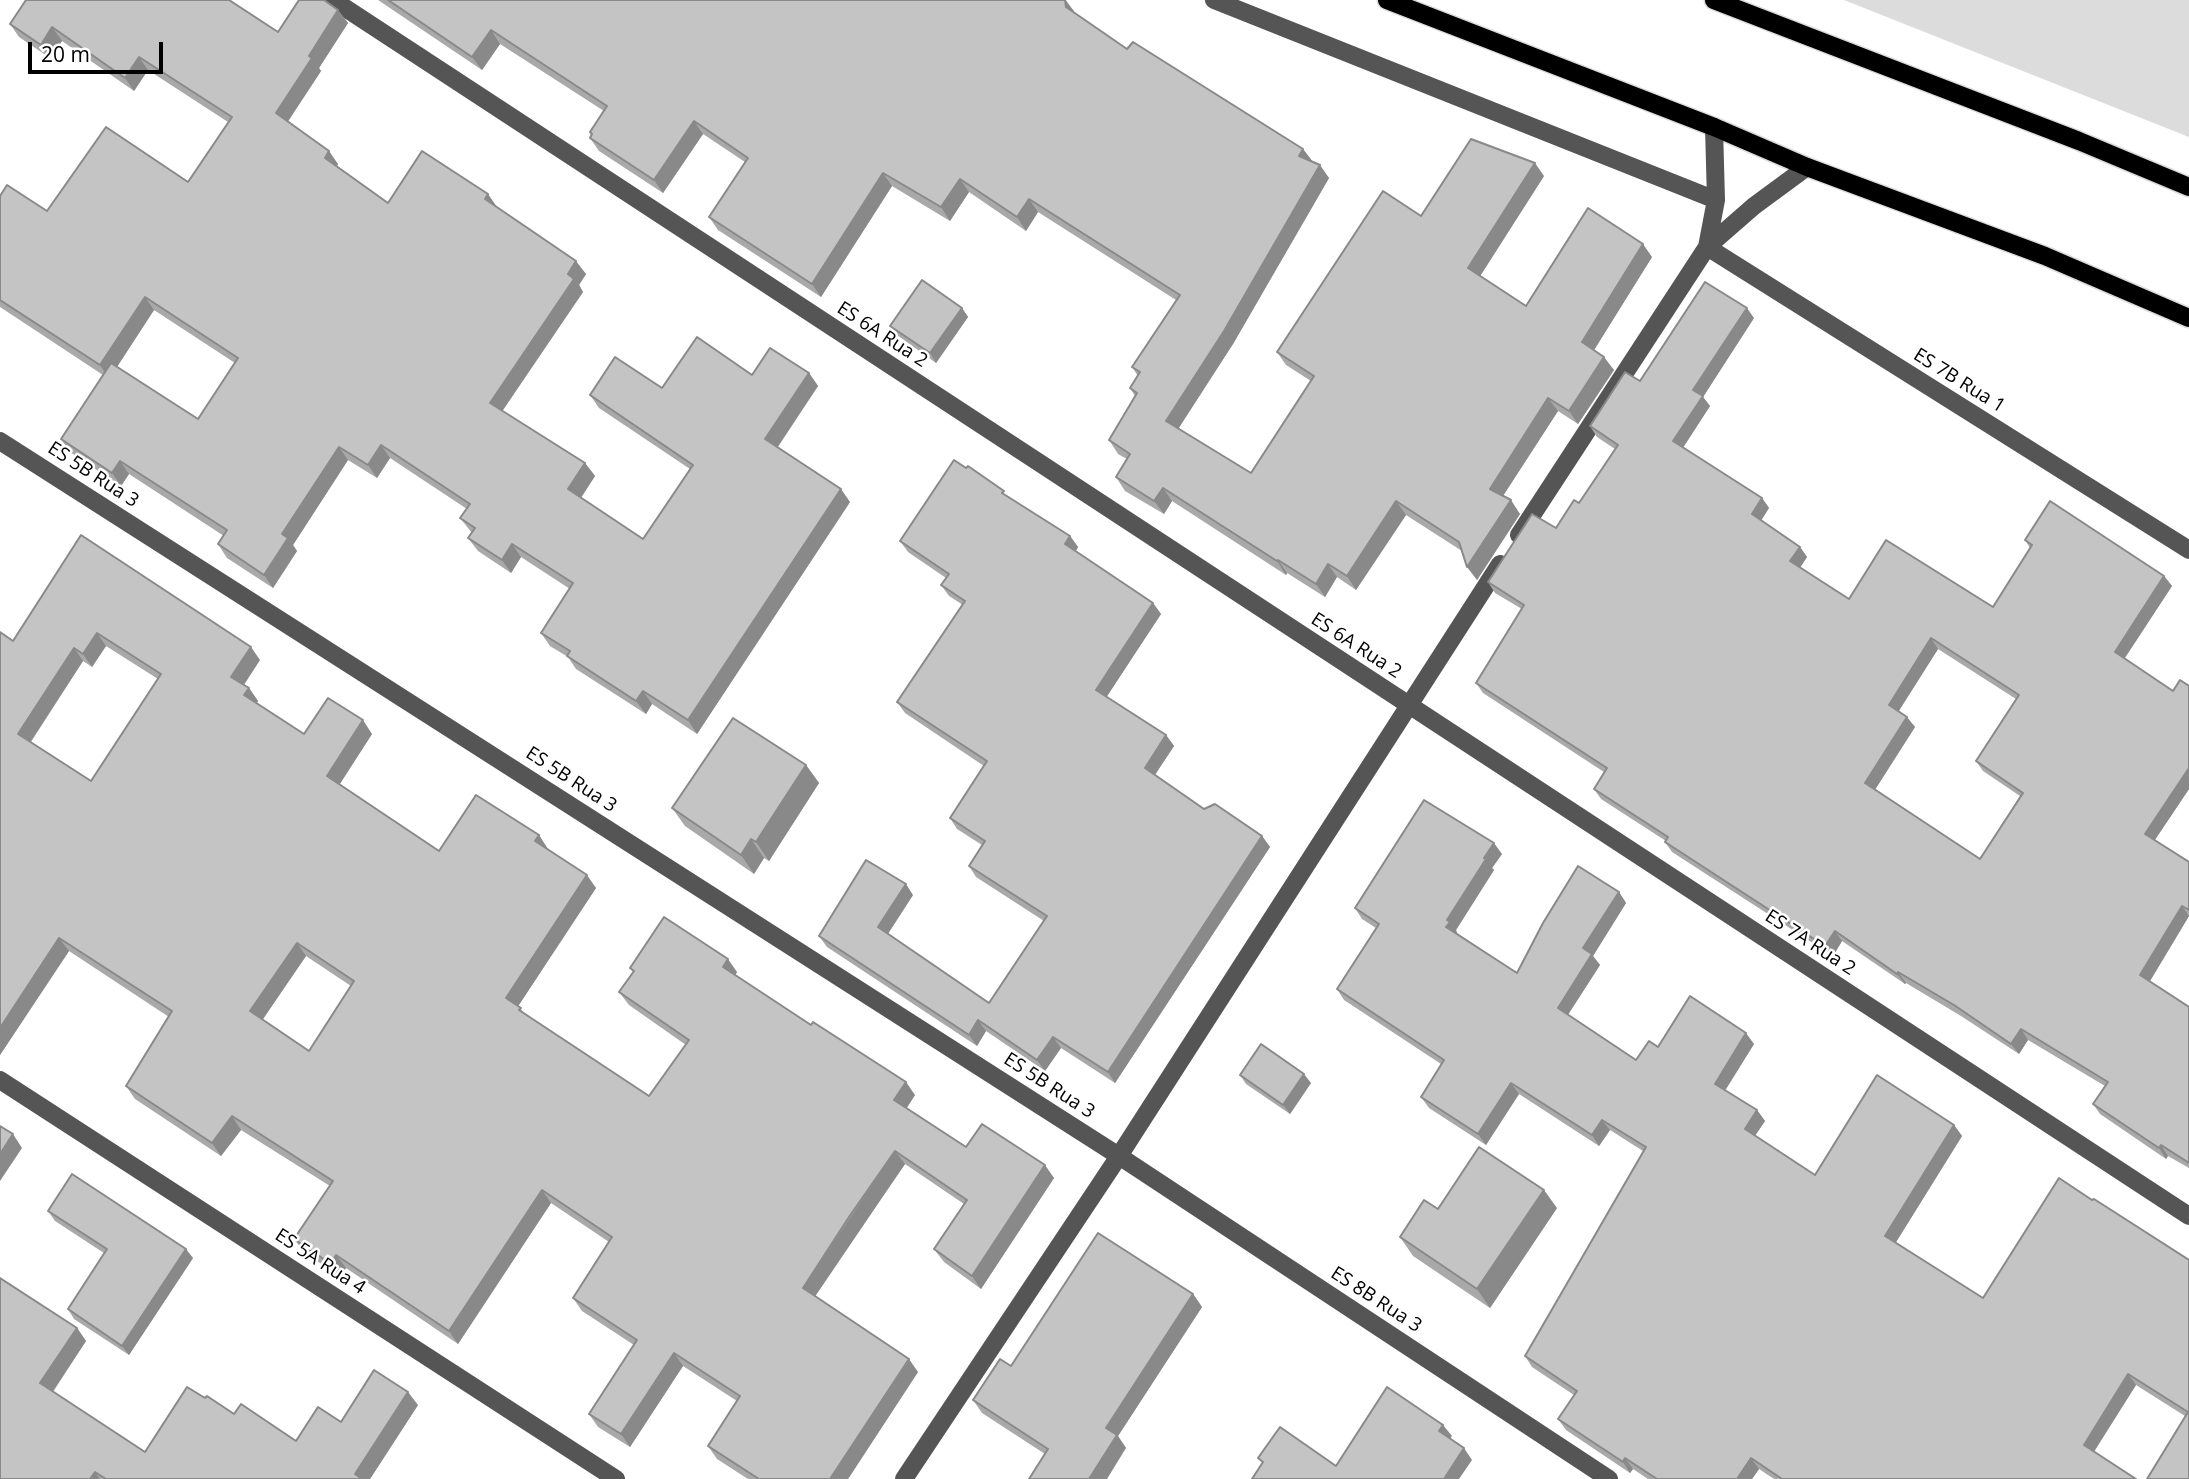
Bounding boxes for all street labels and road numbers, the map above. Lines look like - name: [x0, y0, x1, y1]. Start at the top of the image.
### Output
- street label: ES 6A Rua 2: [832, 297, 932, 373]
- street label: ES 7B Rua 1: [1909, 344, 2009, 418]
- street label: ES 5B Rua 3: [43, 437, 143, 513]
- street label: ES 6A Rua 2: [1306, 608, 1406, 684]
- street label: ES 5B Rua 3: [521, 742, 621, 818]
- street label: ES 7A Rua 2: [1760, 905, 1860, 981]
- street label: ES 5B Rua 3: [999, 1048, 1099, 1124]
- street label: ES 5A Rua 4: [270, 1224, 370, 1300]
- street label: ES 8B Rua 3: [1326, 1262, 1426, 1338]

